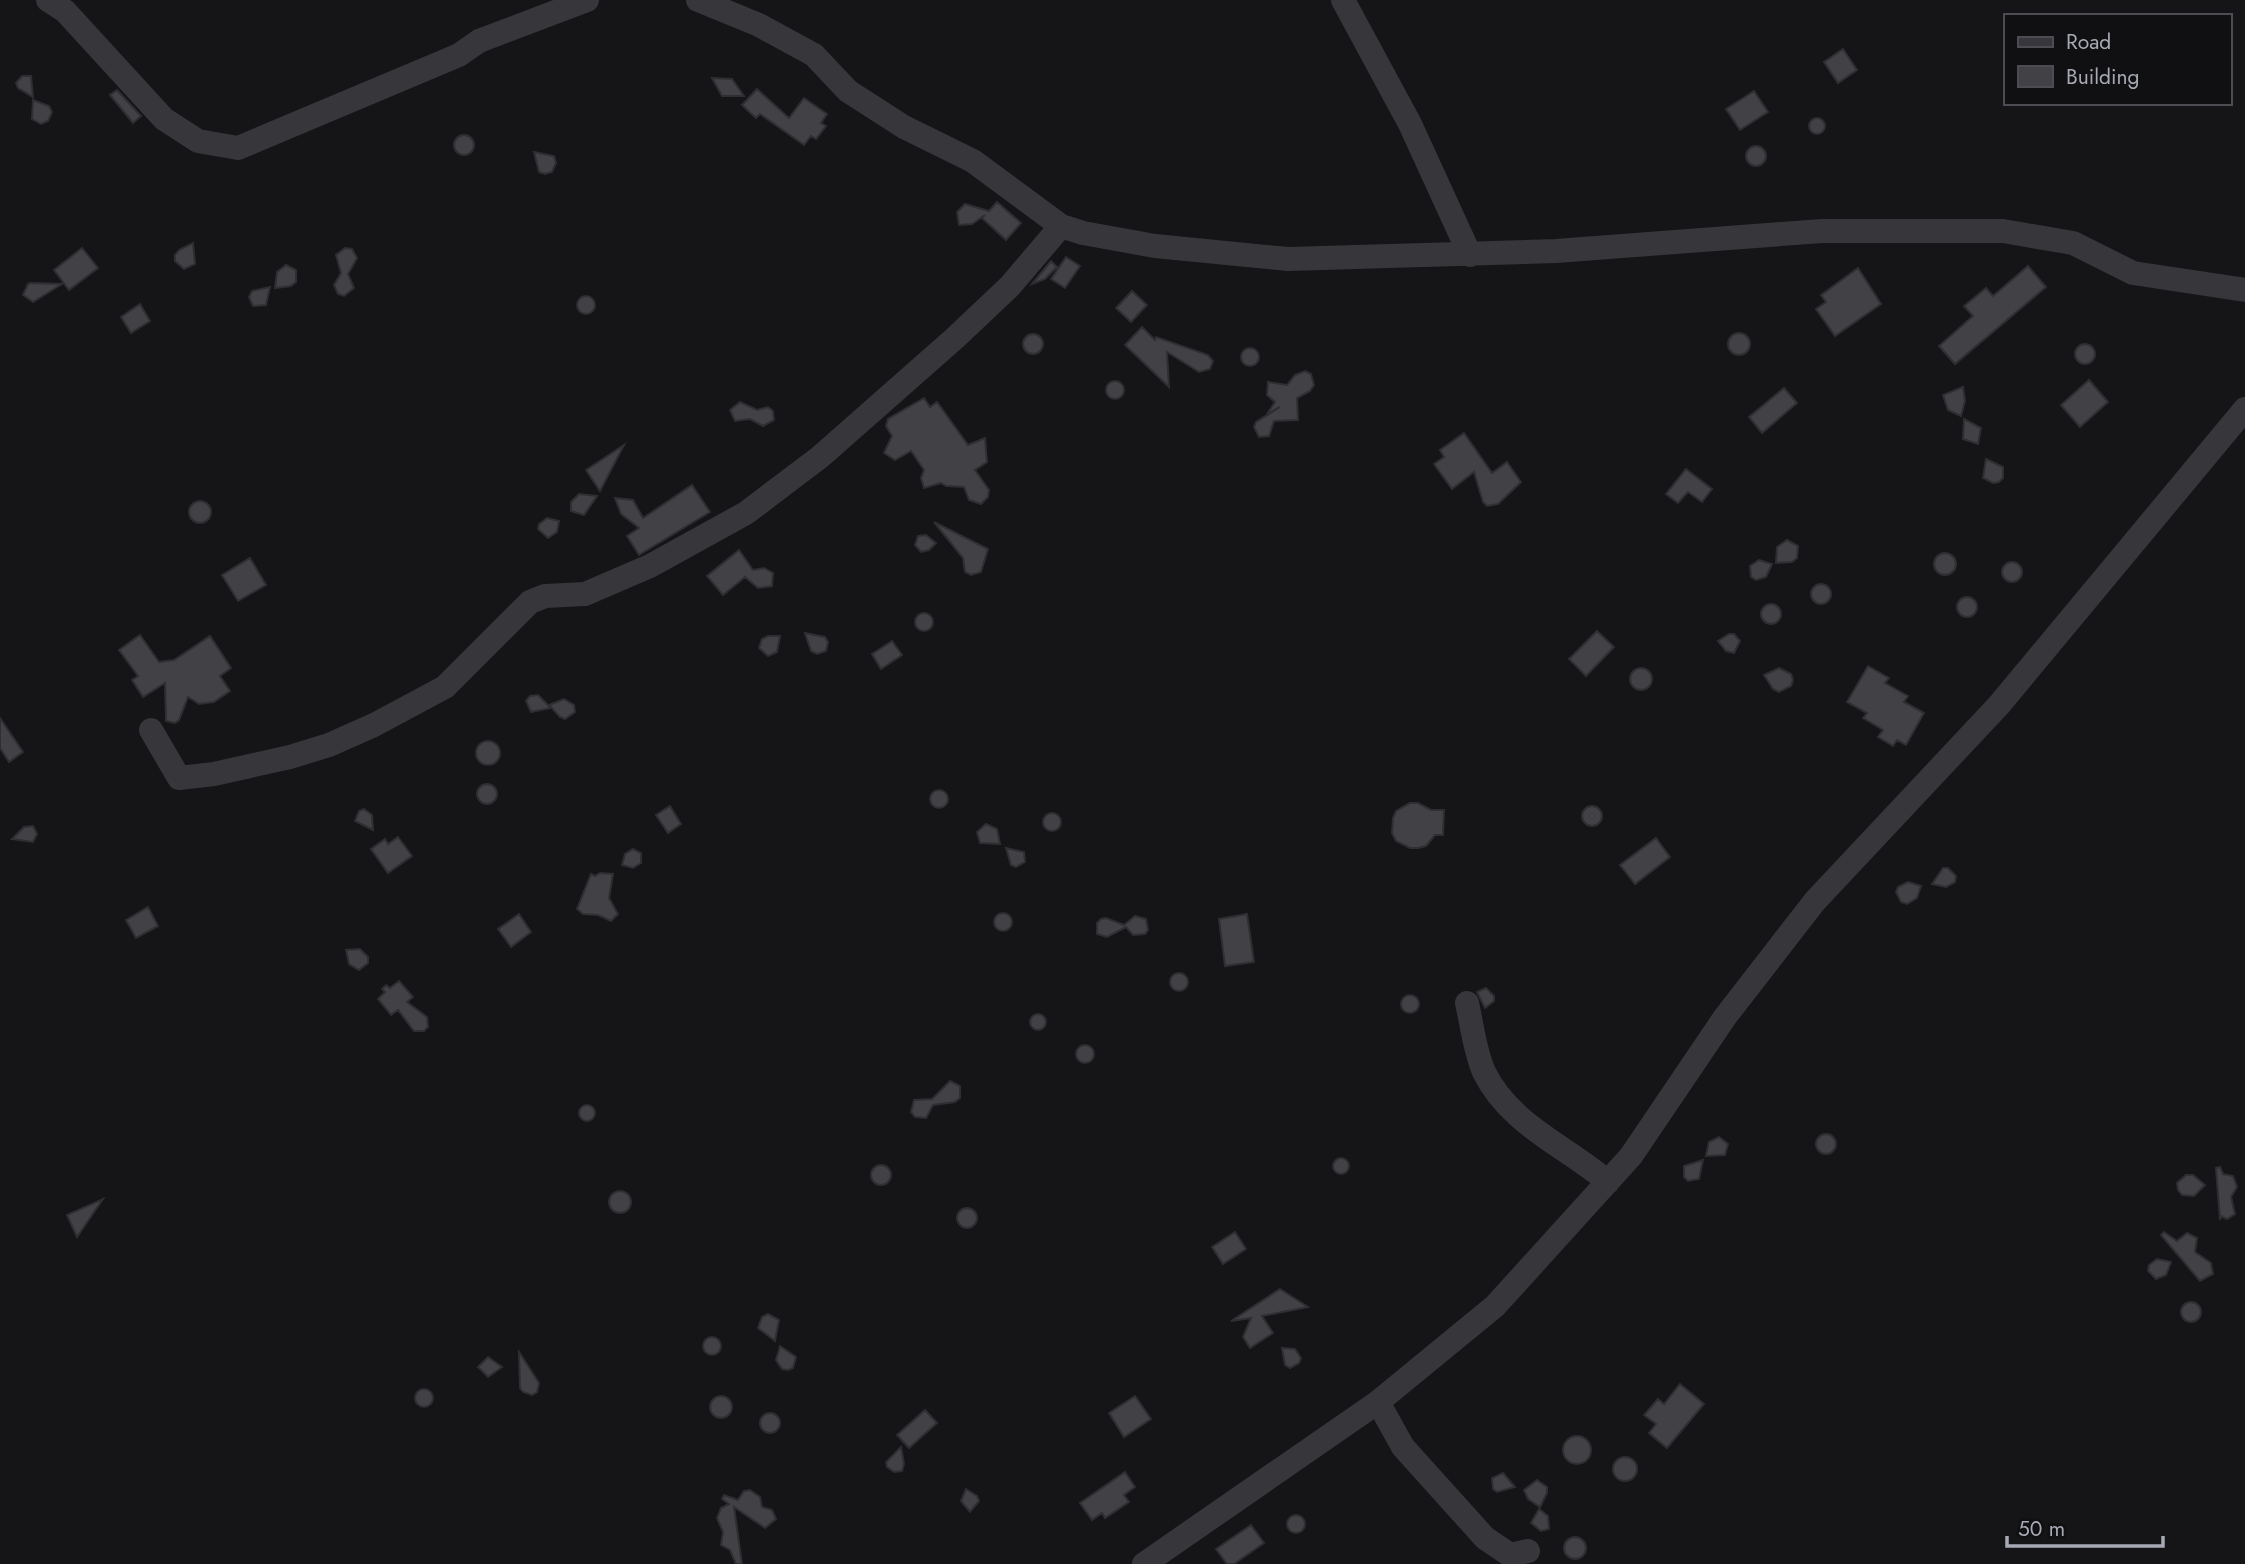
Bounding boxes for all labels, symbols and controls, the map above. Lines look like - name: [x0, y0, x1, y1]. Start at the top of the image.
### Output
- legend: [2004, 14, 2231, 105]
- text: Road: [2066, 27, 2111, 57]
- text: Building: [2066, 62, 2139, 92]
- scale bar: [2007, 1504, 2163, 1548]
- text: 50 m: [2018, 1514, 2065, 1544]

